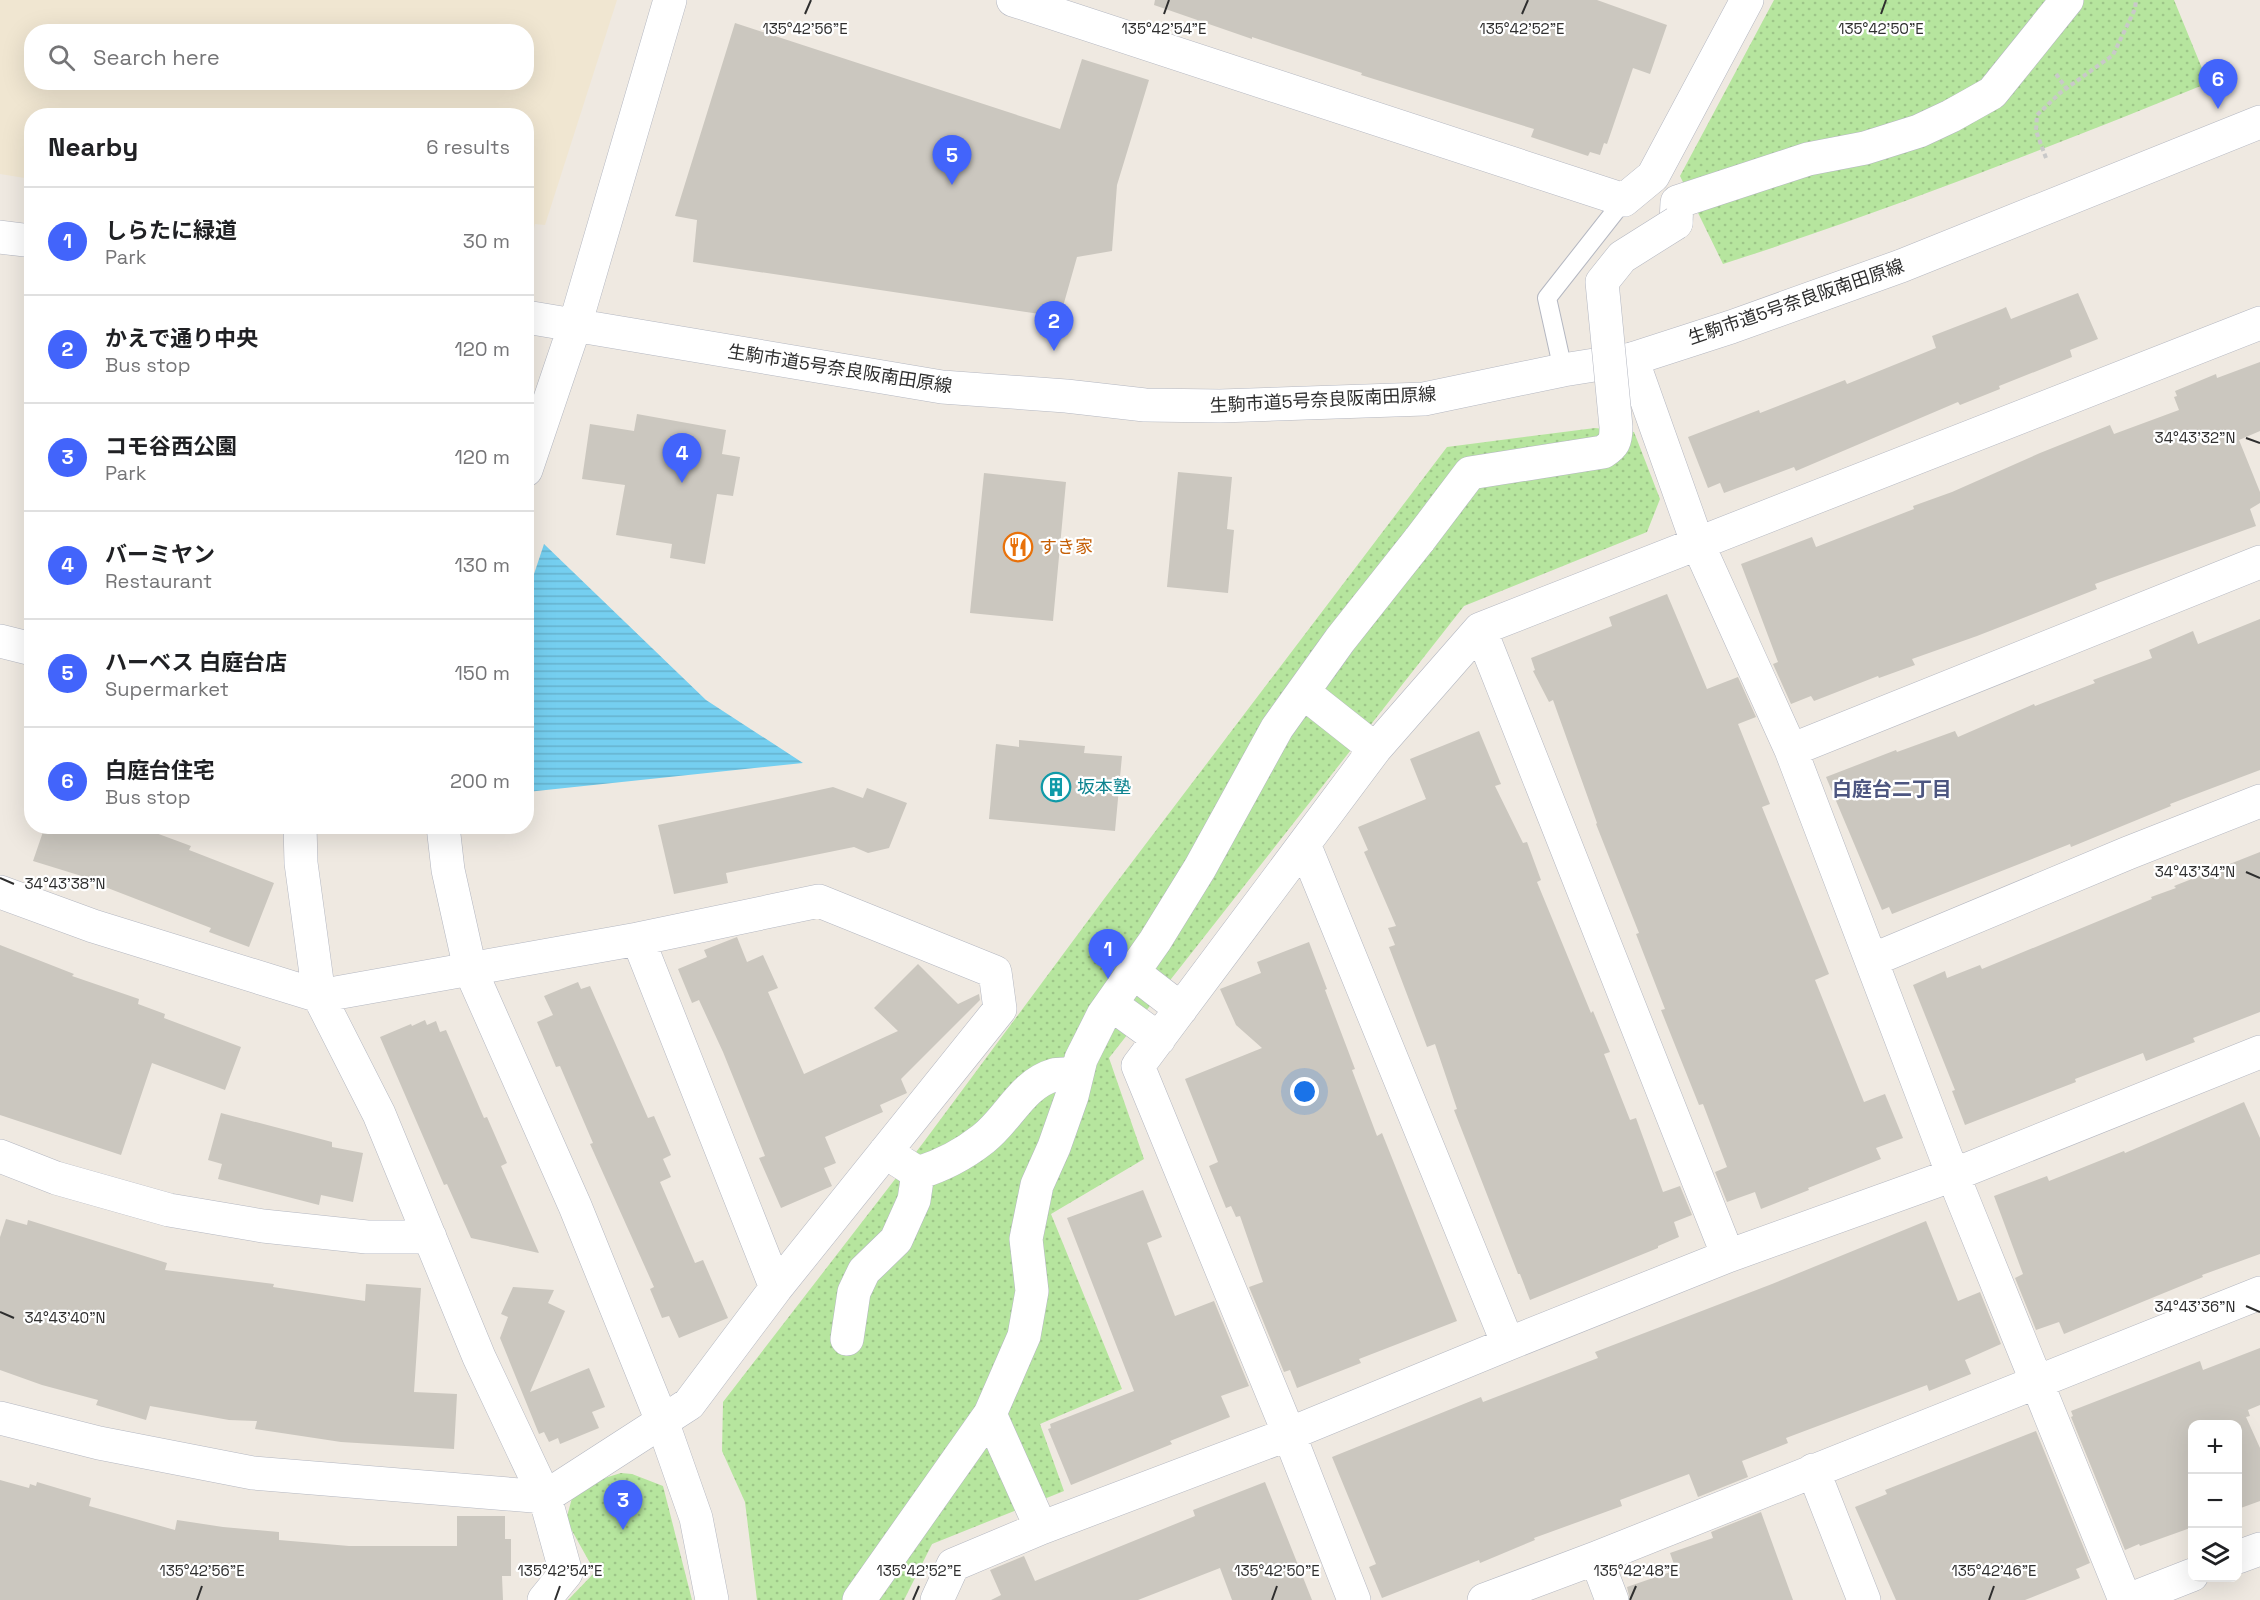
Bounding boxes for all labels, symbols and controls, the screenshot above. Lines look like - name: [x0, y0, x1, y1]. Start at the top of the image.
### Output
- text: 135°42'56"E: [762, 19, 848, 38]
- text: 135°42'54"E: [1122, 19, 1206, 38]
- text: 135°42'52"E: [1480, 19, 1564, 38]
- text: 135°42'50"E: [1838, 19, 1924, 38]
- search box: [24, 24, 534, 90]
- icon: search: [45, 41, 78, 74]
- text: Search here: [93, 43, 220, 71]
- pin: 6: [2198, 60, 2238, 109]
- text: Nearby: [48, 130, 138, 164]
- text: 6 results: [426, 134, 510, 160]
- pin: 5: [932, 136, 972, 185]
- text: しらたに緑道: [105, 216, 237, 244]
- text: 1: [63, 228, 72, 254]
- text: 30 m: [463, 228, 510, 254]
- text: Park: [105, 244, 147, 270]
- street label: 生駒市道5号奈良阪南田原線: [1685, 254, 1907, 349]
- pin: 2: [1034, 302, 1074, 351]
- text: かえで通り中央: [105, 324, 258, 352]
- text: 2: [62, 336, 73, 362]
- text: 120 m: [454, 336, 510, 362]
- street label: 生駒市道5号奈良阪南田原線: [726, 339, 954, 398]
- text: Bus stop: [105, 352, 191, 378]
- street label: 生駒市道5号奈良阪南田原線: [1209, 382, 1437, 417]
- text: 34°43'32"N: [2155, 428, 2235, 447]
- text: コモ谷西公園: [105, 432, 237, 460]
- pin: 4: [662, 434, 702, 483]
- text: 3: [61, 444, 74, 470]
- text: 120 m: [454, 444, 510, 470]
- text: Park: [105, 460, 147, 486]
- restaurant icon: すき家: [1002, 531, 1034, 563]
- place label: すき家: [1039, 535, 1093, 558]
- text: バーミヤン: [105, 540, 215, 568]
- text: 4: [61, 552, 74, 578]
- text: 130 m: [454, 552, 510, 578]
- text: Restaurant: [105, 568, 212, 594]
- text: ハーベス 白庭台店: [105, 648, 287, 676]
- text: 5: [62, 660, 74, 686]
- text: 150 m: [455, 660, 510, 686]
- text: Supermarket: [105, 676, 229, 702]
- text: 白庭台住宅: [105, 756, 215, 784]
- text: 6: [61, 768, 74, 794]
- text: 200 m: [450, 768, 510, 794]
- building icon: 坂本塾: [1040, 771, 1072, 803]
- place label: 坂本塾: [1077, 775, 1131, 798]
- district label: 白庭台二丁目: [1832, 776, 1952, 802]
- text: Bus stop: [105, 784, 191, 810]
- text: 34°43'34"N: [2155, 862, 2235, 881]
- text: 34°43'38"N: [24, 874, 106, 893]
- pin: 1: [1088, 930, 1128, 979]
- your location: [1290, 1077, 1319, 1106]
- text: 34°43'36"N: [2155, 1297, 2235, 1316]
- text: 34°43'40"N: [24, 1308, 106, 1327]
- map controls: [2188, 1420, 2242, 1582]
- button: +: [2188, 1420, 2242, 1474]
- button: −: [2188, 1474, 2242, 1528]
- pin: 3: [604, 1480, 642, 1530]
- button: layers: [2188, 1528, 2242, 1582]
- text: 135°42'56"E: [159, 1561, 245, 1580]
- text: 135°42'54"E: [518, 1561, 602, 1580]
- text: 135°42'52"E: [877, 1561, 961, 1580]
- text: 135°42'50"E: [1234, 1561, 1320, 1580]
- text: 135°42'48"E: [1593, 1561, 1679, 1580]
- text: 135°42'46"E: [1952, 1561, 2036, 1580]

